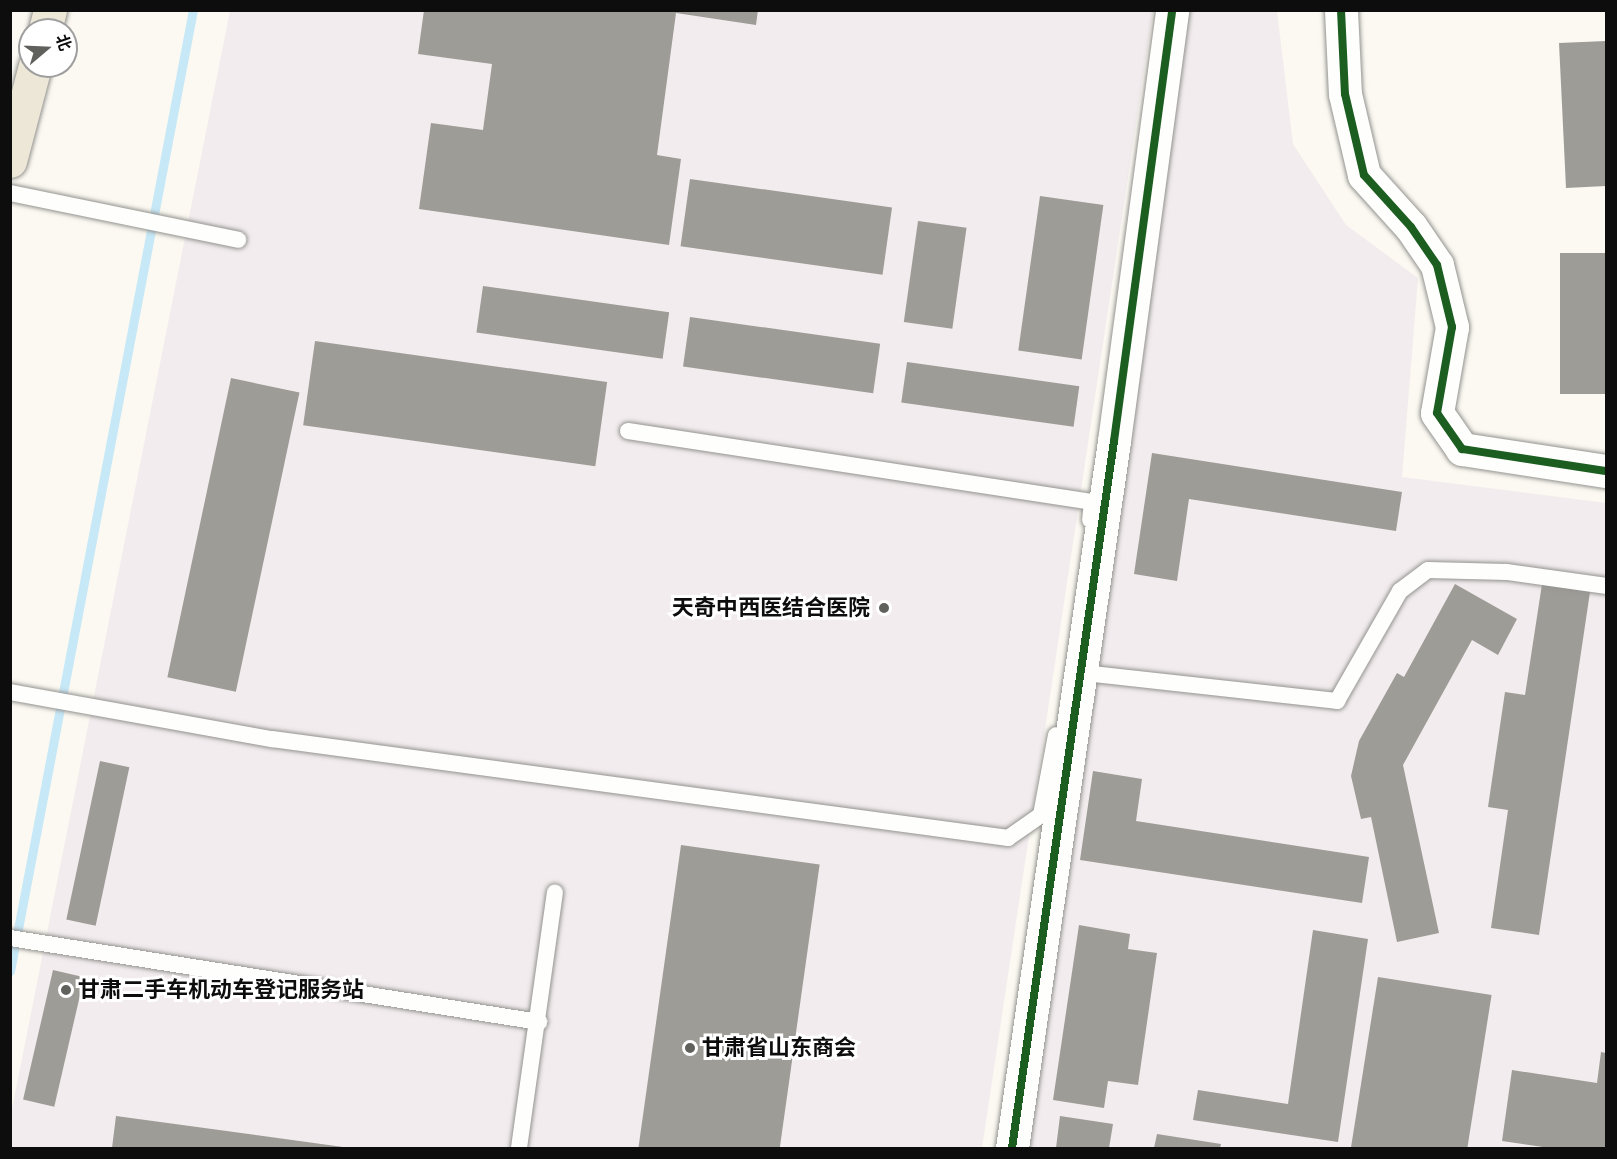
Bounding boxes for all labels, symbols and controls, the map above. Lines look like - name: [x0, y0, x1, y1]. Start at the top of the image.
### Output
- north arrow: [18, 18, 78, 78]
- text: 北: [52, 32, 75, 53]
- place label: 天奇中西医结合医院: [672, 595, 870, 621]
- marker: 天奇中西医结合医院: [875, 599, 893, 617]
- place label: 甘肃二手车机动车登记服务站: [78, 977, 364, 1003]
- marker: 甘肃二手车机动车登记服务站: [59, 983, 73, 997]
- place label: 甘肃省山东商会: [702, 1035, 856, 1061]
- marker: 甘肃省山东商会: [683, 1041, 697, 1055]

